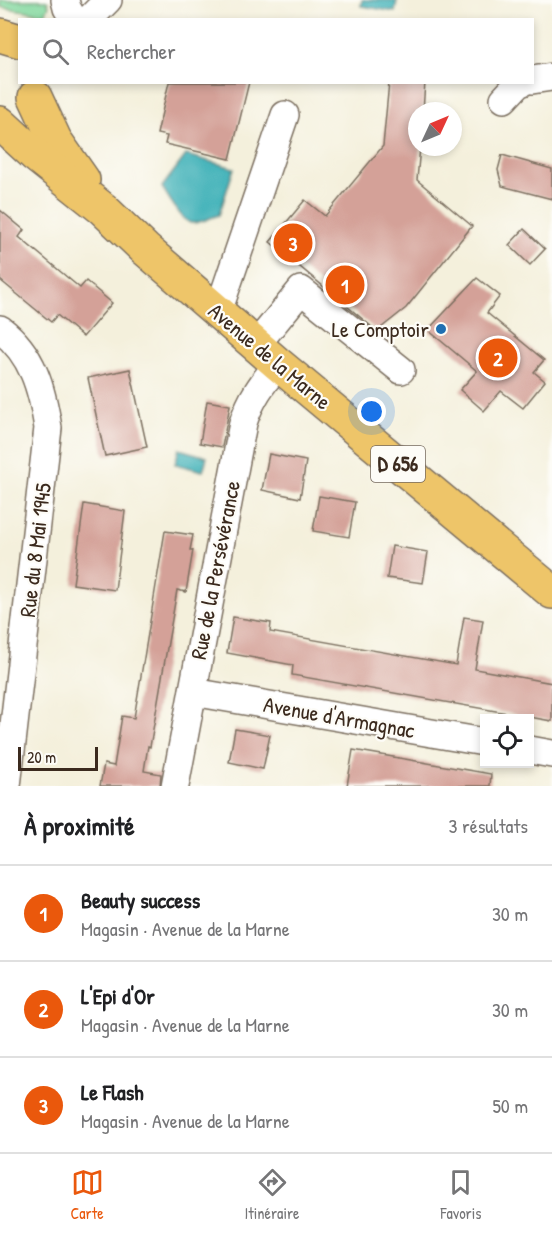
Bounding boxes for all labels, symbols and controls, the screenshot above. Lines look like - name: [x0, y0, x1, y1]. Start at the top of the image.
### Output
- search box: [18, 18, 534, 84]
- icon: search: [39, 35, 72, 68]
- text: Rechercher: [87, 36, 176, 66]
- north arrow: [408, 102, 462, 156]
- pin: 3: [274, 220, 312, 266]
- pin: 1: [326, 262, 364, 308]
- street label: Avenue de la Marne: [202, 296, 338, 416]
- place label: Le Comptoir: [332, 314, 430, 344]
- marker: Le Comptoir: [434, 322, 448, 336]
- pin: 2: [478, 336, 518, 380]
- your location: [357, 397, 386, 426]
- road number: D 656: [371, 446, 425, 482]
- street label: Rue de la Persévérance: [183, 478, 247, 662]
- street label: Rue du 8 Mai 1945: [12, 481, 58, 619]
- street label: Avenue d'Armagnac: [261, 689, 417, 745]
- map controls: [480, 714, 534, 768]
- button: locate: [480, 714, 534, 768]
- scale bar: [18, 744, 98, 772]
- text: 20 m: [27, 746, 56, 768]
- text: À proximité: [24, 808, 135, 843]
- text: 3 résultats: [448, 812, 528, 839]
- text: Beauty success: [81, 885, 200, 915]
- text: 1: [40, 900, 47, 927]
- text: 30 m: [492, 900, 528, 927]
- text: Magasin · Avenue de la Marne: [81, 915, 290, 942]
- text: L'Epi d'Or: [81, 981, 155, 1011]
- text: 2: [39, 996, 48, 1023]
- text: 30 m: [492, 996, 528, 1023]
- text: Magasin · Avenue de la Marne: [81, 1011, 290, 1038]
- text: Le Flash: [81, 1077, 143, 1107]
- text: 3: [39, 1092, 48, 1119]
- text: 50 m: [492, 1092, 528, 1119]
- text: Magasin · Avenue de la Marne: [81, 1107, 290, 1134]
- tab: Carte: [70, 1166, 104, 1224]
- tab: Itinéraire: [245, 1166, 300, 1224]
- tab: Favoris: [440, 1166, 481, 1224]

